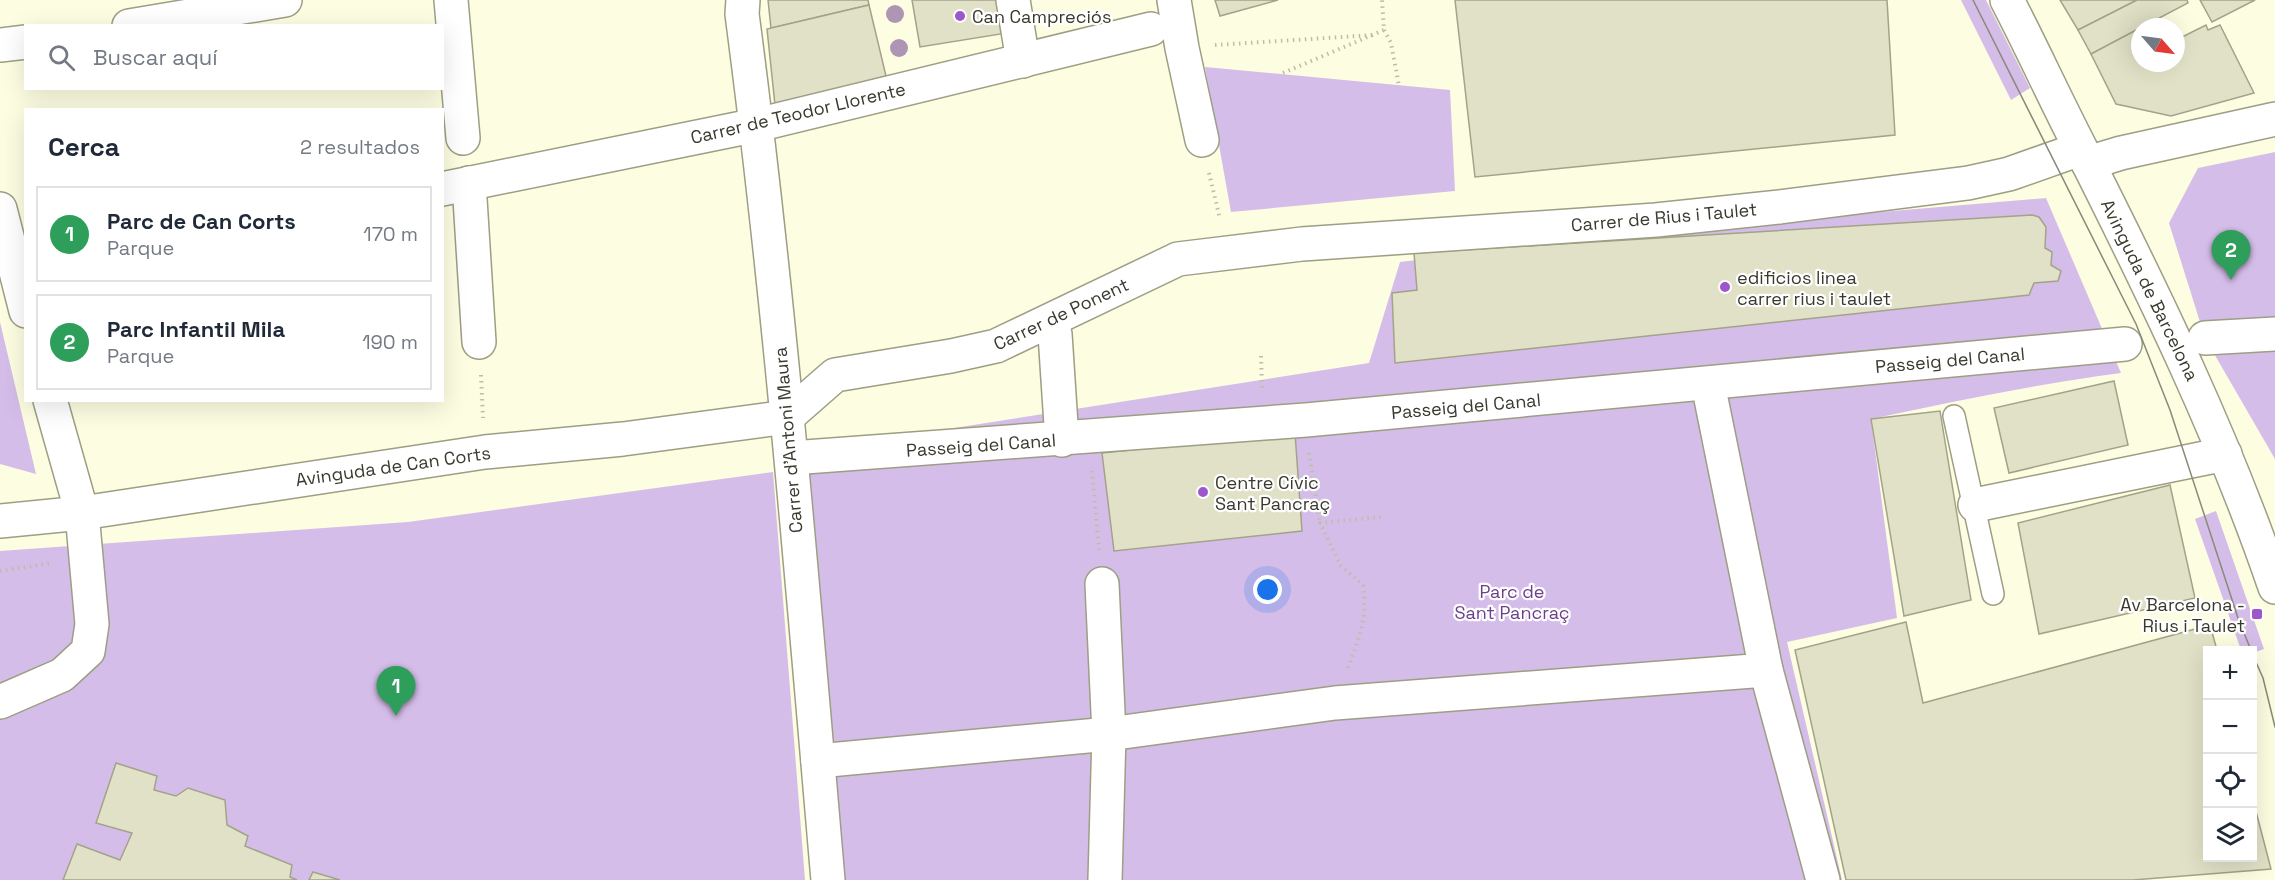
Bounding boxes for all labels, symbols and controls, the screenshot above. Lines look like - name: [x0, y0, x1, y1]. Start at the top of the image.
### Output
- place label: Can Campreciós: [972, 5, 1111, 28]
- marker: Can Campreciós: [953, 9, 967, 23]
- north arrow: [2131, 18, 2185, 72]
- search box: [24, 24, 444, 90]
- icon: search: [45, 41, 78, 74]
- text: Buscar aquí: [93, 43, 218, 71]
- street label: Carrer de Teodor Llorente: [688, 77, 908, 149]
- text: Cerca: [48, 130, 120, 164]
- text: 2 resultados: [300, 134, 420, 160]
- street label: Avinguda de Barcelona: [2096, 195, 2204, 385]
- street label: Carrer de Rius i Taulet: [1570, 197, 1758, 237]
- text: Parc de Can Corts: [107, 207, 296, 235]
- text: 1: [65, 221, 74, 247]
- text: 170 m: [363, 221, 418, 247]
- pin: 2: [2212, 230, 2250, 280]
- text: Parque: [107, 235, 174, 261]
- place label: edificios linea carrer rius i taulet: [1737, 266, 1891, 310]
- street label: Carrer de Ponent: [990, 273, 1132, 355]
- marker: edificios linea carrer rius i taulet: [1718, 280, 1732, 294]
- text: Parc Infantil Mila: [107, 315, 285, 343]
- text: 2: [64, 329, 75, 355]
- text: 190 m: [362, 329, 418, 355]
- street label: Passeig del Canal: [1874, 342, 2026, 378]
- text: Parque: [107, 343, 174, 369]
- street label: Carrer d'Antoni Maura: [768, 346, 808, 534]
- street label: Passeig del Canal: [1390, 388, 1542, 424]
- street label: Passeig del Canal: [905, 428, 1057, 462]
- street label: Avinguda de Can Corts: [294, 441, 492, 491]
- place label: Centre Cívic Sant Pancraç: [1215, 471, 1330, 515]
- marker: Centre Cívic Sant Pancraç: [1196, 485, 1210, 499]
- your location: [1253, 575, 1282, 604]
- park label: Parc de Sant Pancraç: [1454, 580, 1570, 624]
- place label: Av Barcelona - Rius i Taulet: [2120, 593, 2245, 637]
- marker: Av Barcelona - Rius i Taulet: [2250, 607, 2264, 621]
- map controls: [2203, 646, 2257, 862]
- button: +: [2203, 646, 2257, 700]
- pin: 1: [376, 666, 416, 716]
- button: −: [2203, 700, 2257, 754]
- button: locate: [2203, 754, 2257, 808]
- button: layers: [2203, 808, 2257, 862]

